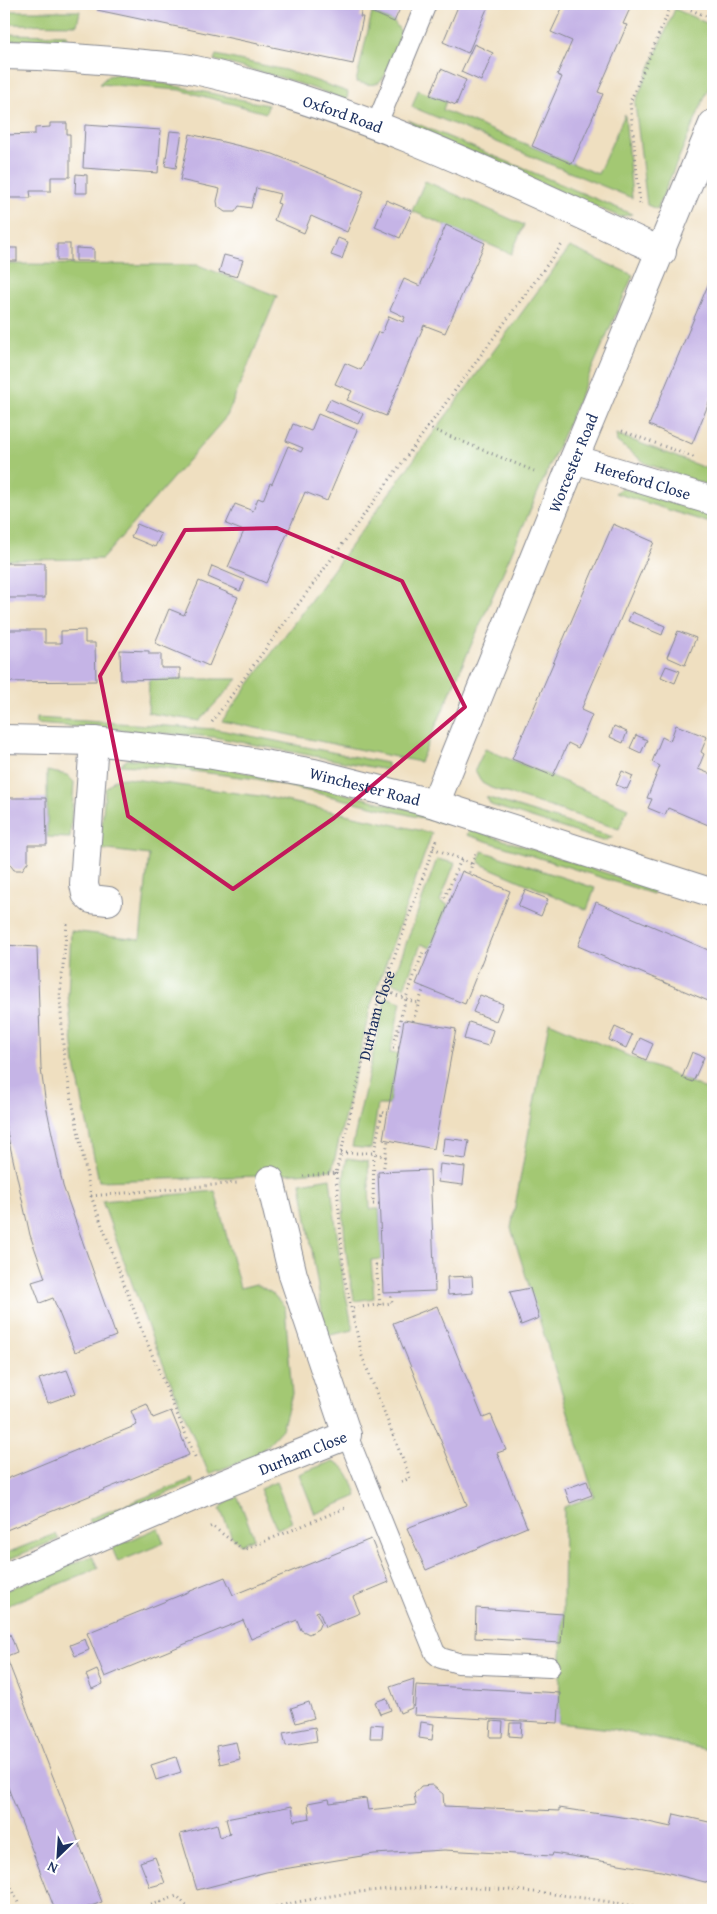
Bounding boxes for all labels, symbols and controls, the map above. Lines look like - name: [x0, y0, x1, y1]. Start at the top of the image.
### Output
- street label: Oxford Road: [300, 88, 387, 139]
- street label: Worcester Road: [542, 409, 604, 516]
- street label: Hereford Close: [592, 454, 694, 506]
- street label: Winchester Road: [307, 760, 423, 812]
- street label: Durham Close: [352, 967, 401, 1063]
- street label: Durham Close: [255, 1424, 351, 1481]
- north arrow: [32, 1832, 82, 1882]
- text: N: [43, 1856, 61, 1879]

